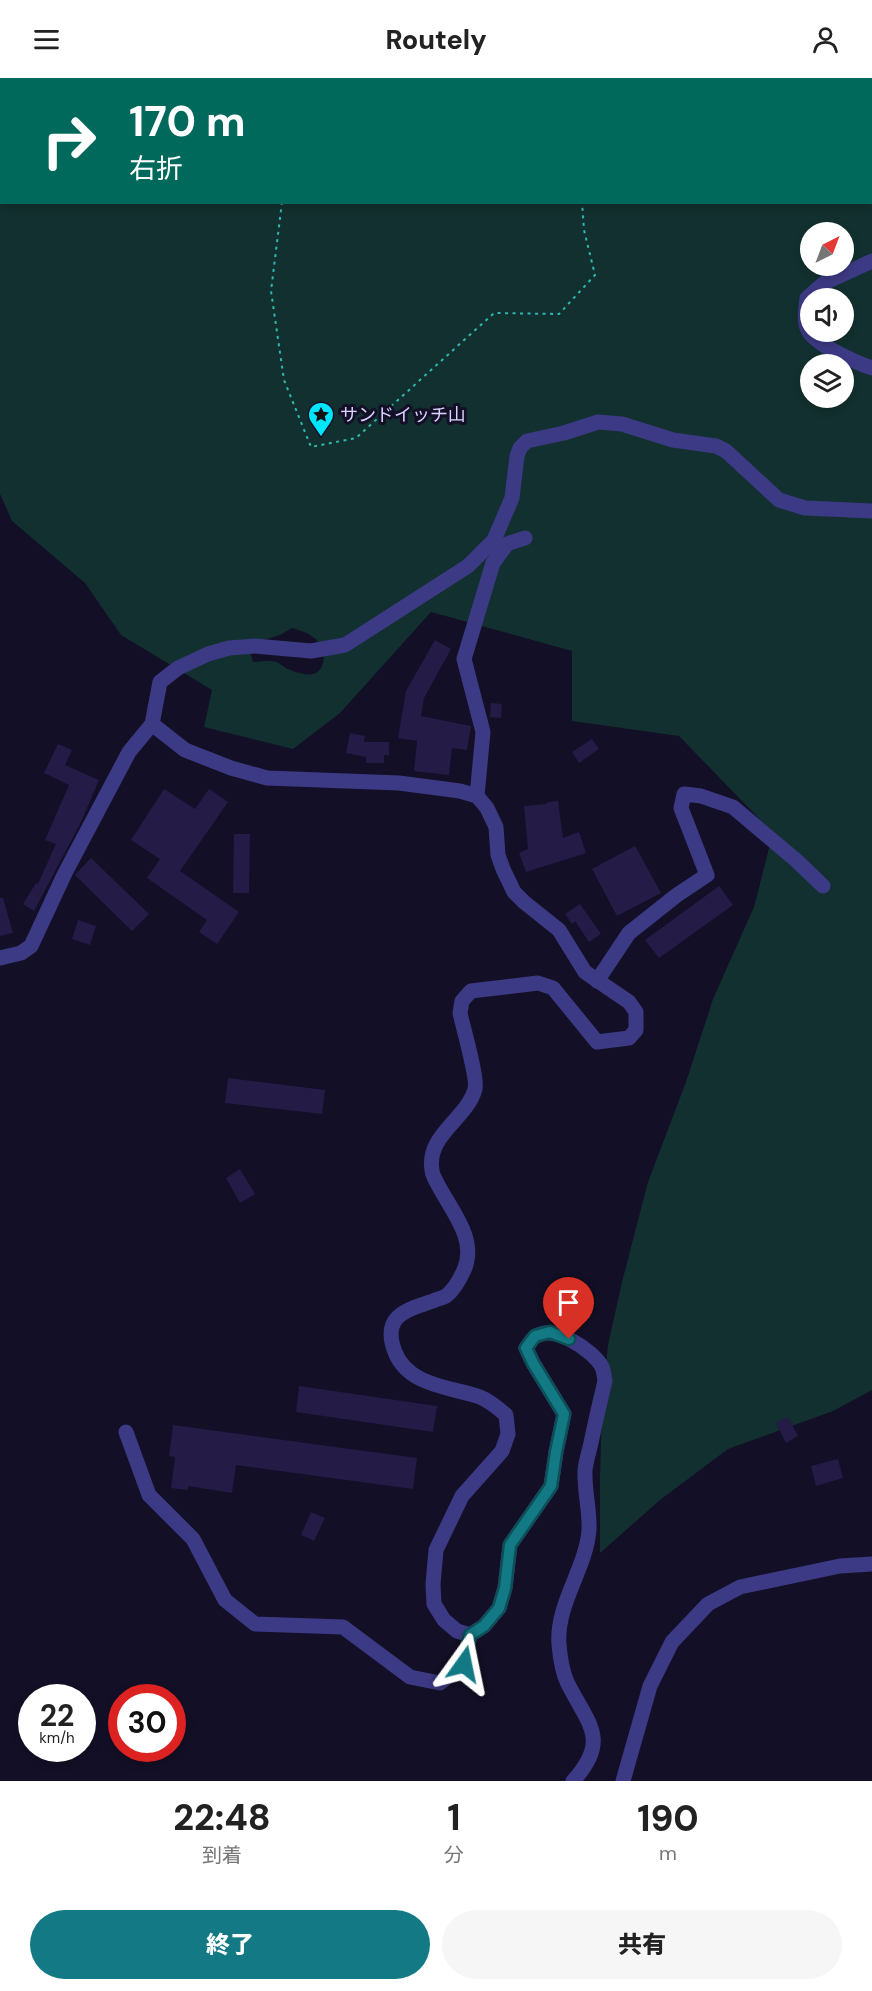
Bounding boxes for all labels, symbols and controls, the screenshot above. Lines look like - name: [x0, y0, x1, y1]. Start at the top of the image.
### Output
- text: Routely: [385, 22, 487, 57]
- icon: menu: [30, 23, 63, 56]
- icon: person: [809, 23, 842, 56]
- text: 170 m: [129, 94, 246, 149]
- icon: right: [30, 102, 108, 180]
- text: 右折: [129, 151, 183, 186]
- north arrow: [800, 222, 854, 276]
- map controls: [800, 222, 854, 408]
- button: sound: [800, 288, 854, 342]
- button: layers: [800, 354, 854, 408]
- place icon: サンドイッチ山: [306, 400, 336, 438]
- place label: サンドイッチ山: [340, 403, 466, 427]
- pin: [543, 1277, 594, 1339]
- icon: arrive: [552, 1286, 585, 1319]
- position arrow: [432, 1632, 496, 1696]
- speed limit sign: 30: [108, 1684, 186, 1762]
- text: 22: [40, 1696, 74, 1735]
- text: km/h: [39, 1728, 75, 1748]
- text: 22:48: [173, 1794, 271, 1841]
- text: 1: [447, 1794, 461, 1841]
- text: 190: [637, 1795, 699, 1842]
- text: m: [659, 1840, 677, 1866]
- text: 到着: [202, 1842, 242, 1868]
- text: 分: [444, 1842, 464, 1868]
- button: 終了: [30, 1910, 430, 1979]
- button: 共有: [442, 1910, 842, 1979]

